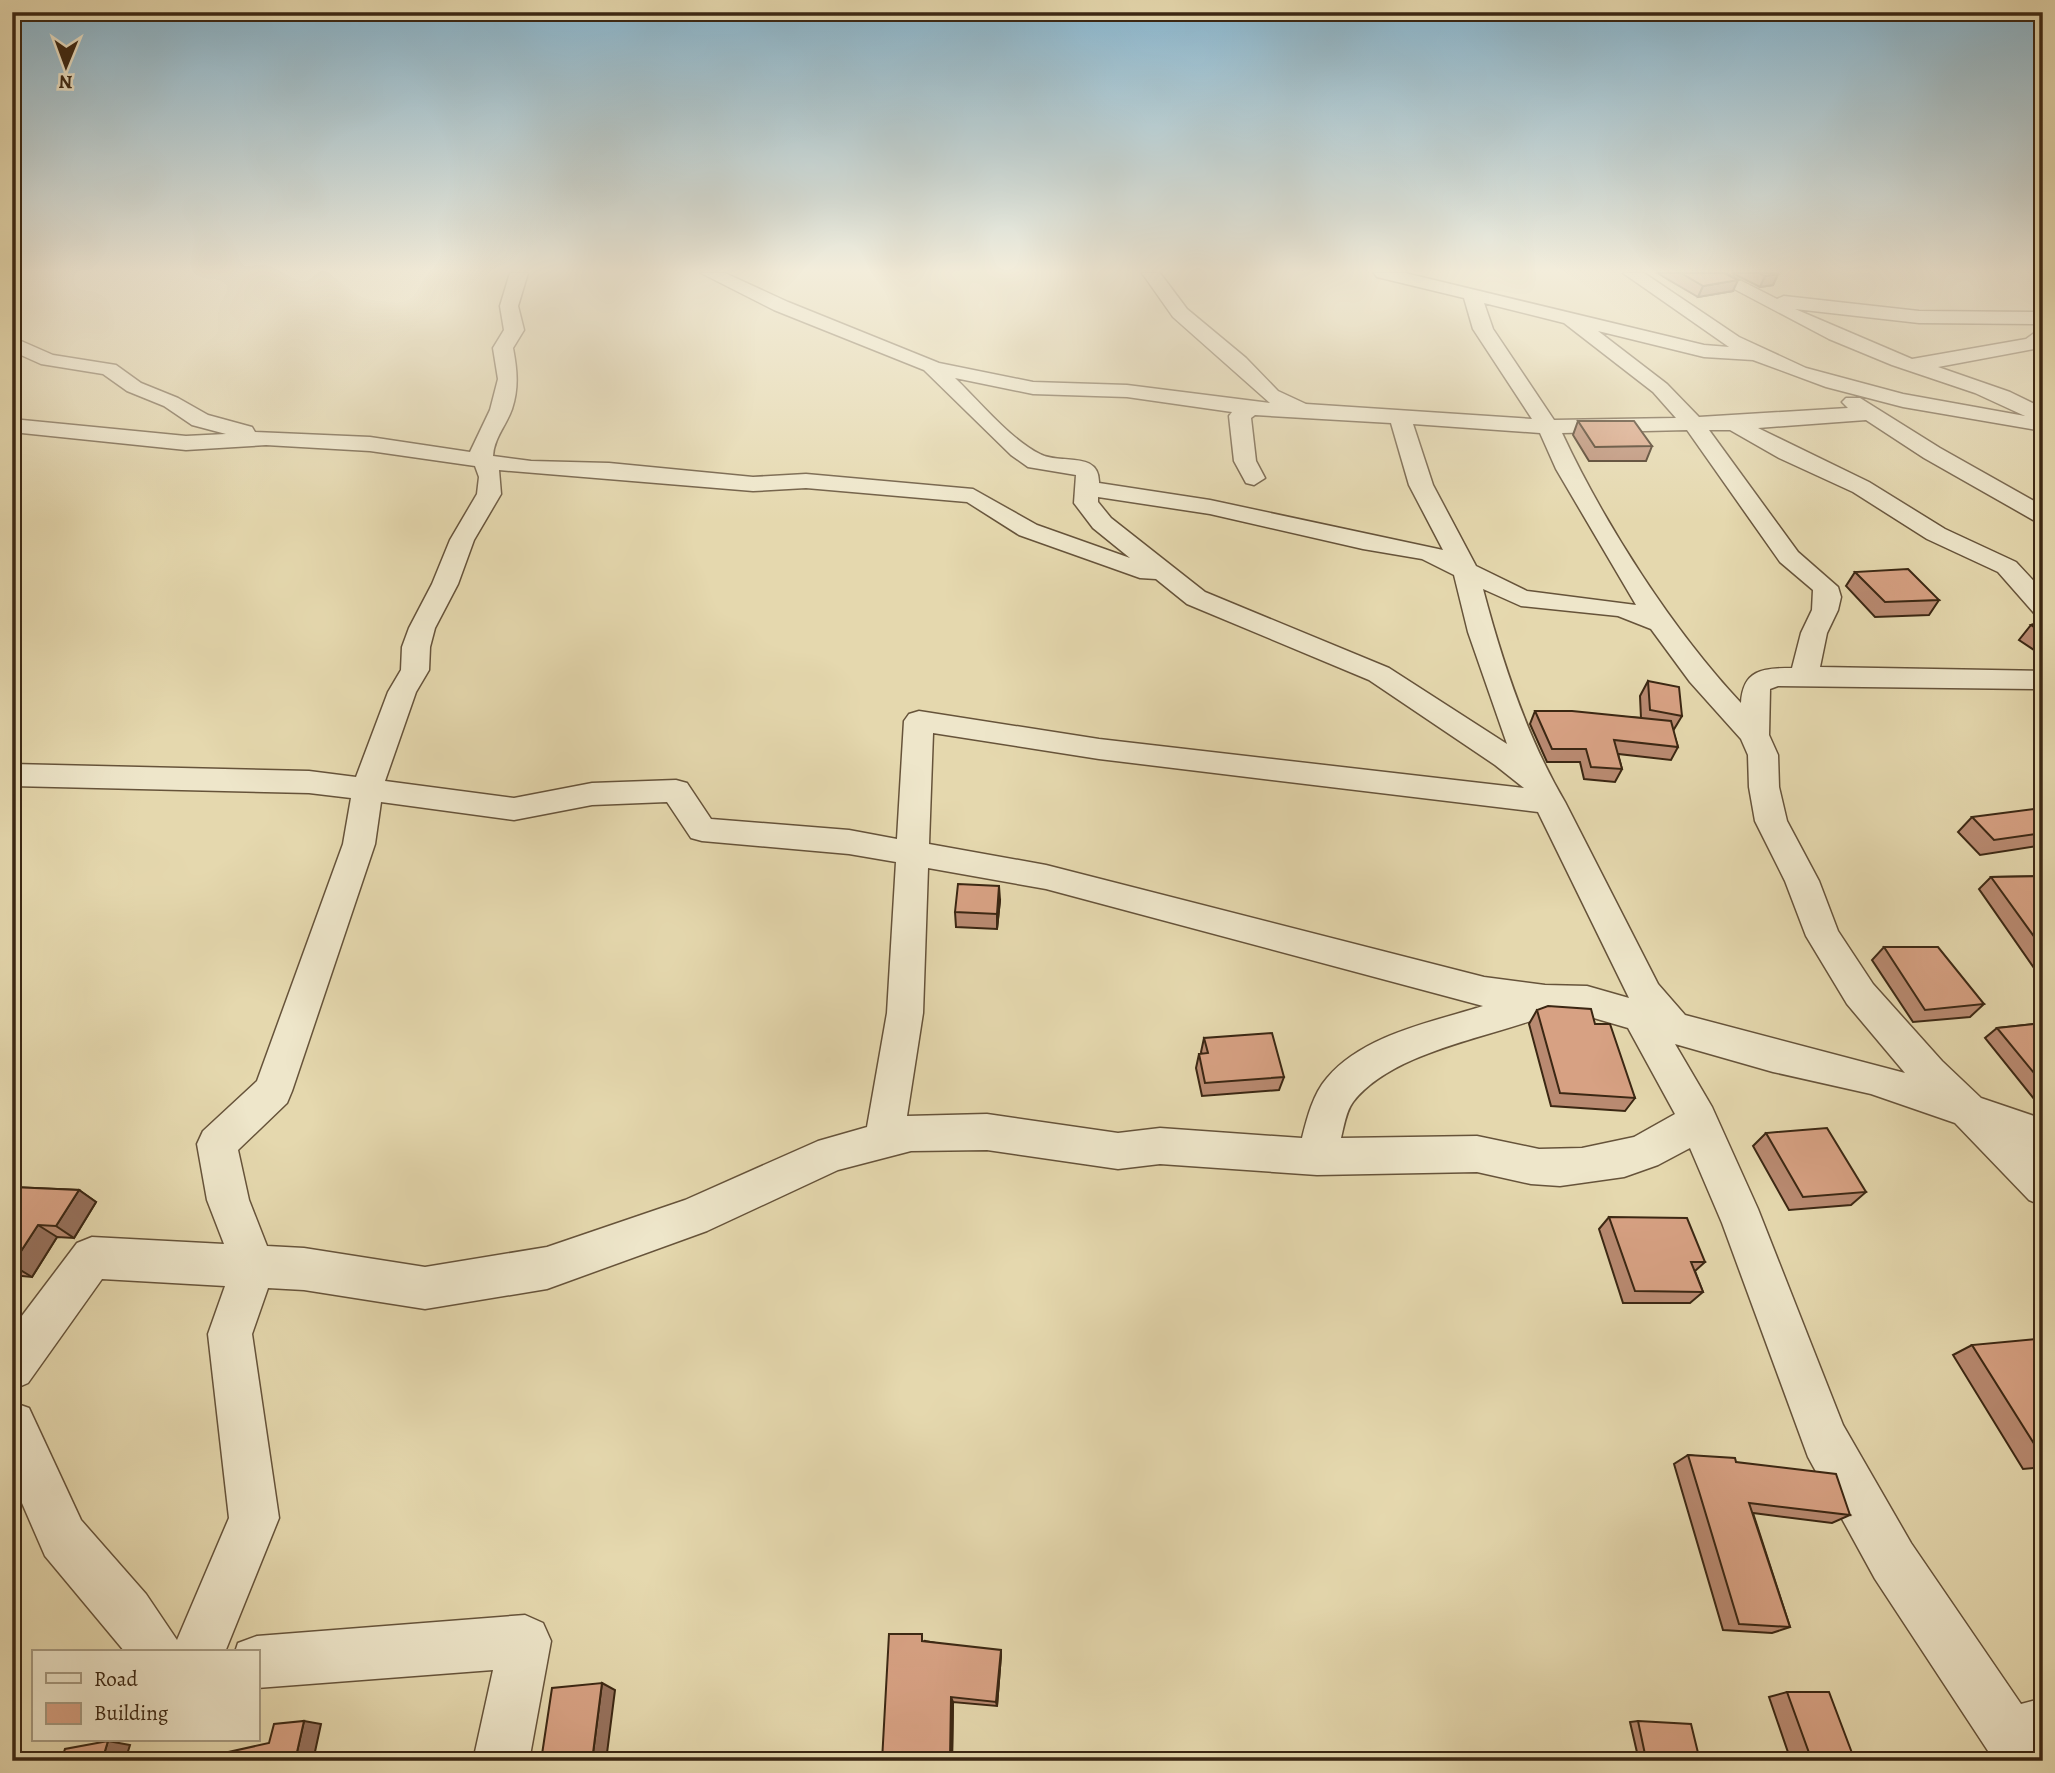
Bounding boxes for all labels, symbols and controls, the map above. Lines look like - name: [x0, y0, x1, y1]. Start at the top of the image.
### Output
- north arrow: [32, 32, 102, 102]
- text: N: [58, 69, 73, 95]
- legend: [32, 1650, 259, 1742]
- text: Road: [94, 1665, 138, 1693]
- text: Building: [94, 1699, 169, 1727]

